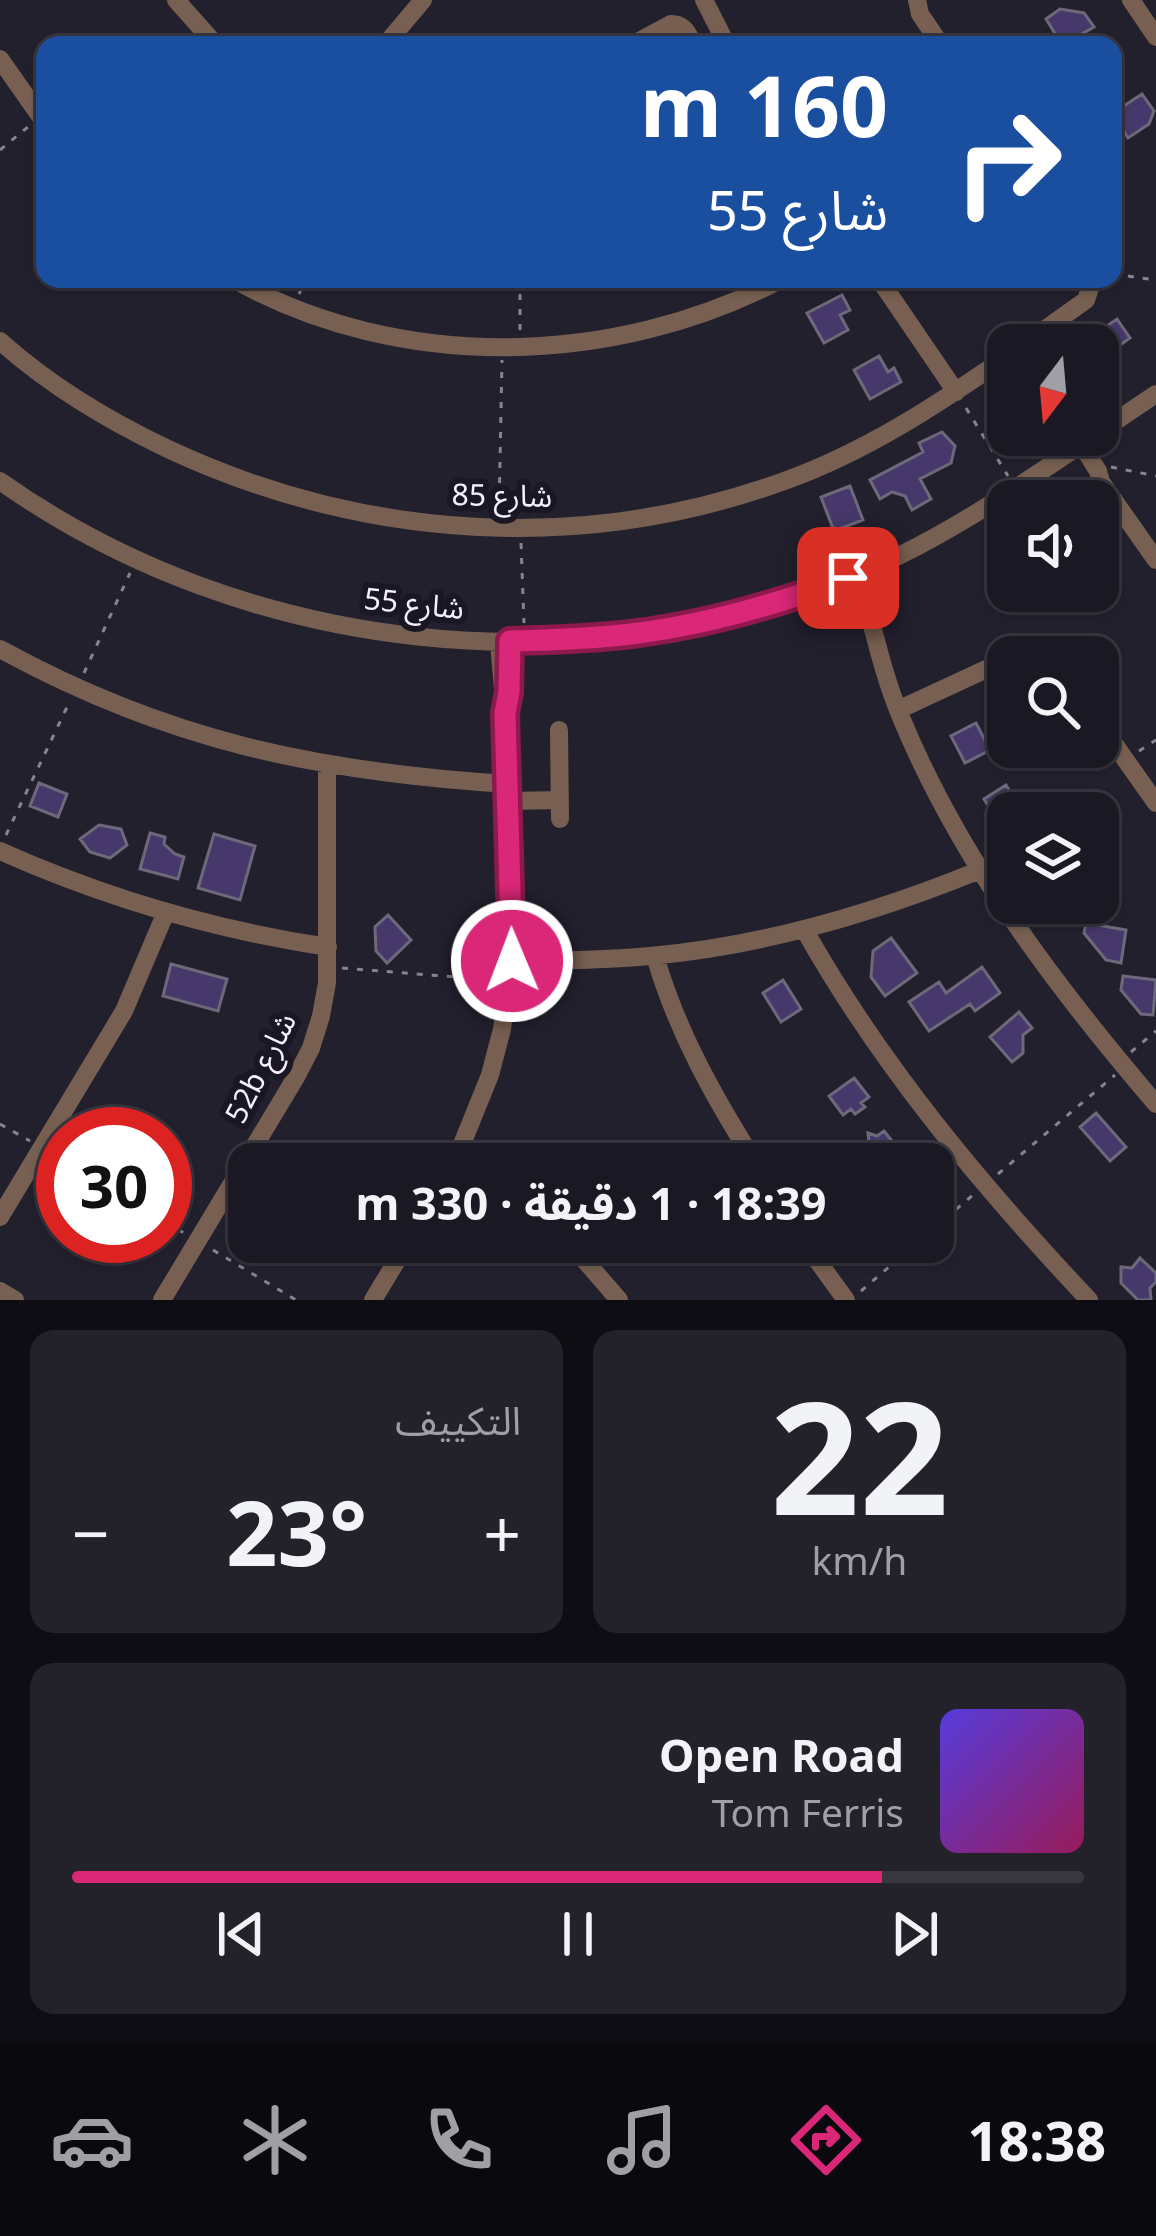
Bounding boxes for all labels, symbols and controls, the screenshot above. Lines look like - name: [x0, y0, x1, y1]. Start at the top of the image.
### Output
- text: 160 m: [640, 47, 888, 162]
- icon: right: [930, 84, 1086, 240]
- text: شارع 55: [707, 172, 888, 246]
- north arrow: [987, 324, 1119, 456]
- map controls: [987, 324, 1119, 924]
- street label: شارع 85: [451, 473, 553, 519]
- button: sound: [987, 480, 1119, 612]
- pin: [797, 527, 899, 629]
- icon: arrive: [815, 545, 881, 611]
- street label: شارع 55: [362, 577, 466, 631]
- button: search: [987, 636, 1119, 768]
- button: layers: [987, 792, 1119, 924]
- position arrow: [449, 898, 575, 1024]
- street label: 52b شارع: [214, 1005, 308, 1131]
- speed limit sign: 30: [36, 1107, 192, 1263]
- text: 18:39 · 1 دقيقة · 330 m: [355, 1172, 827, 1233]
- text: 22: [770, 1348, 949, 1561]
- text: التكييف: [395, 1393, 521, 1446]
- text: 23°: [226, 1470, 367, 1592]
- text: −: [72, 1487, 110, 1577]
- text: +: [483, 1487, 521, 1577]
- text: km/h: [812, 1533, 907, 1586]
- text: Open Road: [659, 1724, 904, 1785]
- text: Tom Ferris: [712, 1785, 904, 1838]
- icon: previous: [208, 1901, 274, 1967]
- icon: pause: [545, 1901, 611, 1967]
- icon: next: [882, 1901, 948, 1967]
- icon: car: [50, 2098, 134, 2182]
- icon: climate: [233, 2098, 317, 2182]
- icon: phone: [417, 2098, 501, 2182]
- icon: music: [600, 2098, 684, 2182]
- icon: directions: [784, 2098, 868, 2182]
- text: 18:38: [968, 2103, 1106, 2177]

